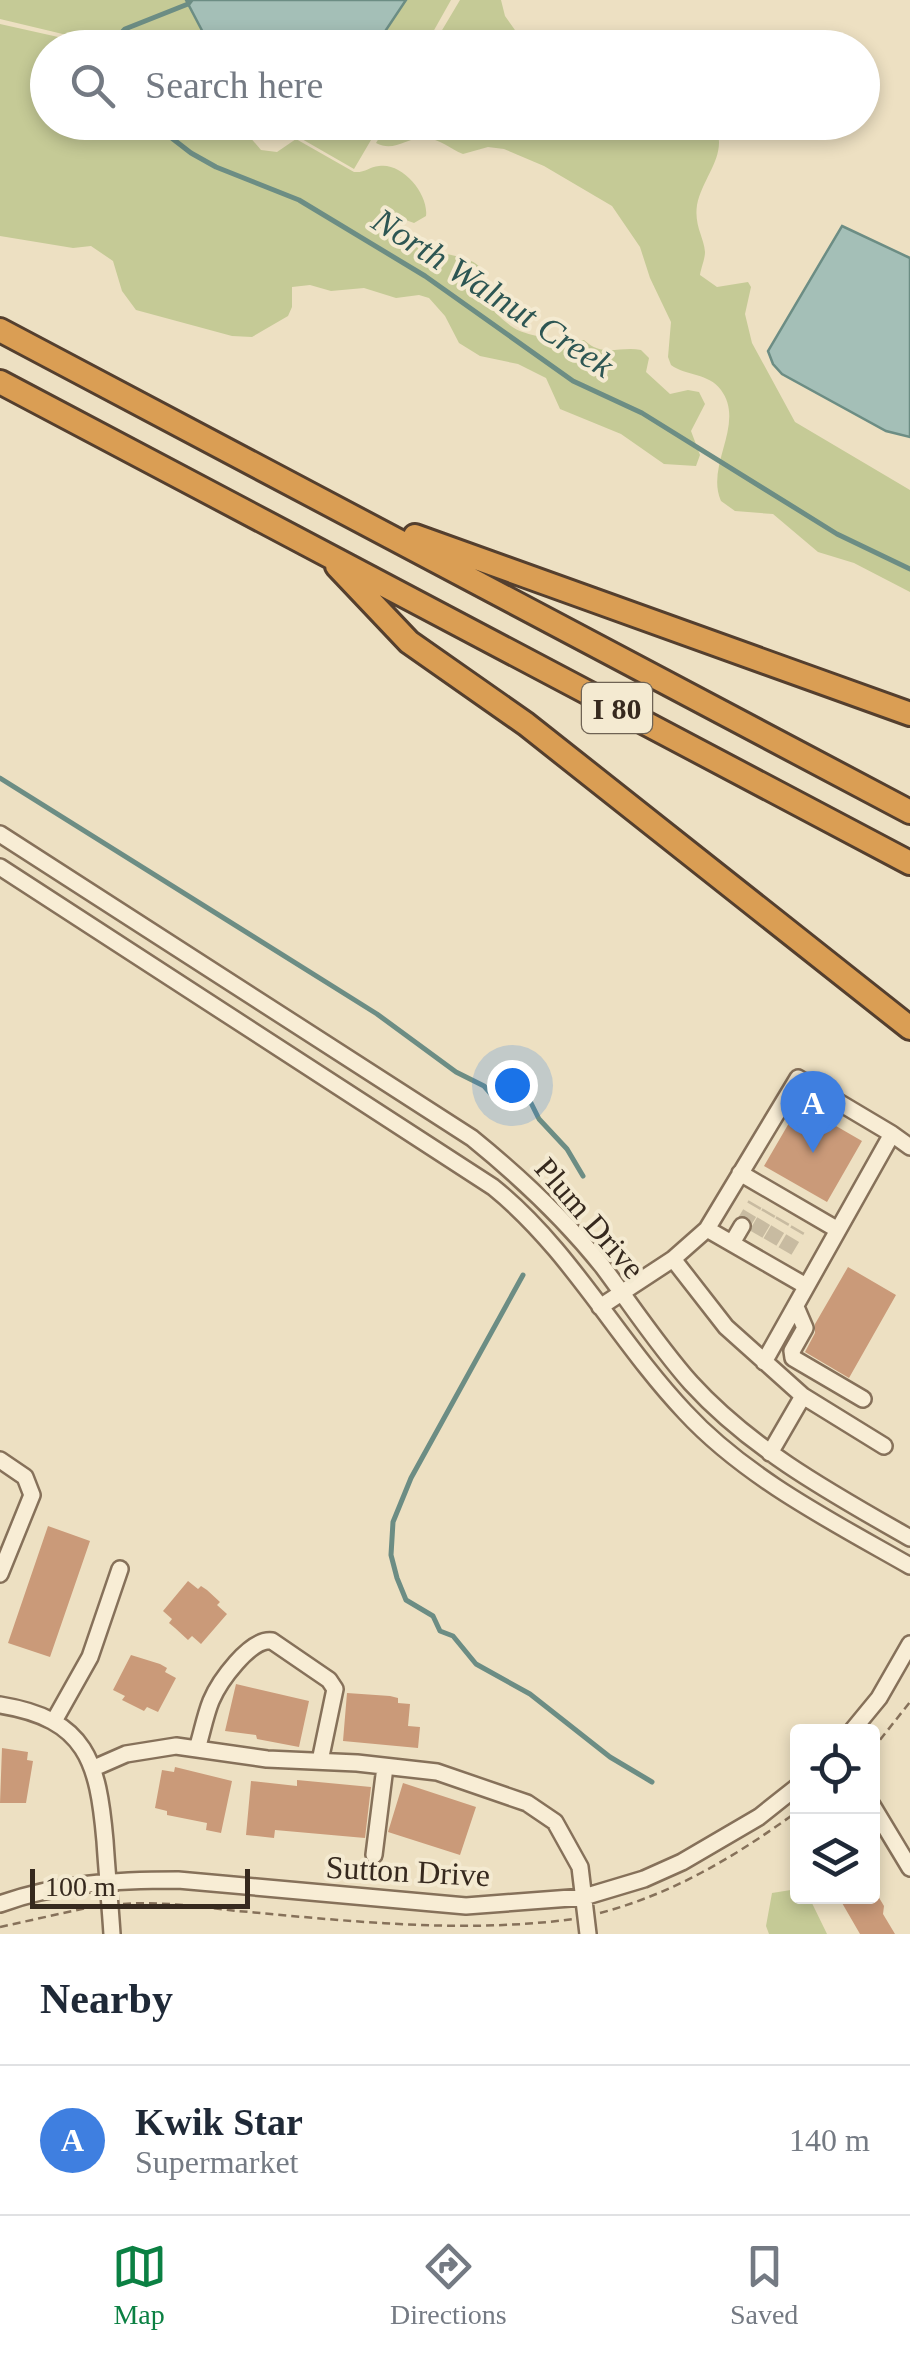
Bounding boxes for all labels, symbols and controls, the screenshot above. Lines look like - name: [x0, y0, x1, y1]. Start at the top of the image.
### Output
- search box: [30, 30, 880, 140]
- icon: search: [65, 58, 120, 113]
- text: Search here: [145, 64, 323, 106]
- water label: North Walnut Creek: [364, 200, 622, 386]
- road number: I 80: [582, 683, 652, 733]
- your location: [487, 1060, 538, 1111]
- pin: A: [780, 1070, 846, 1153]
- street label: Plum Drive: [528, 1150, 652, 1286]
- map controls: [790, 1724, 880, 1904]
- button: locate: [790, 1724, 880, 1814]
- button: layers: [790, 1814, 880, 1904]
- street label: Sutton Drive: [325, 1849, 491, 1893]
- scale bar: [30, 1864, 250, 1908]
- text: 100 m: [45, 1871, 116, 1902]
- text: Nearby: [40, 1976, 173, 2022]
- text: Kwik Star: [135, 2101, 303, 2143]
- text: A: [61, 2122, 84, 2158]
- text: 140 m: [789, 2122, 870, 2158]
- text: Supermarket: [135, 2144, 299, 2180]
- tab: Map: [112, 2239, 167, 2331]
- tab: Directions: [390, 2239, 507, 2331]
- tab: Saved: [730, 2239, 798, 2331]

